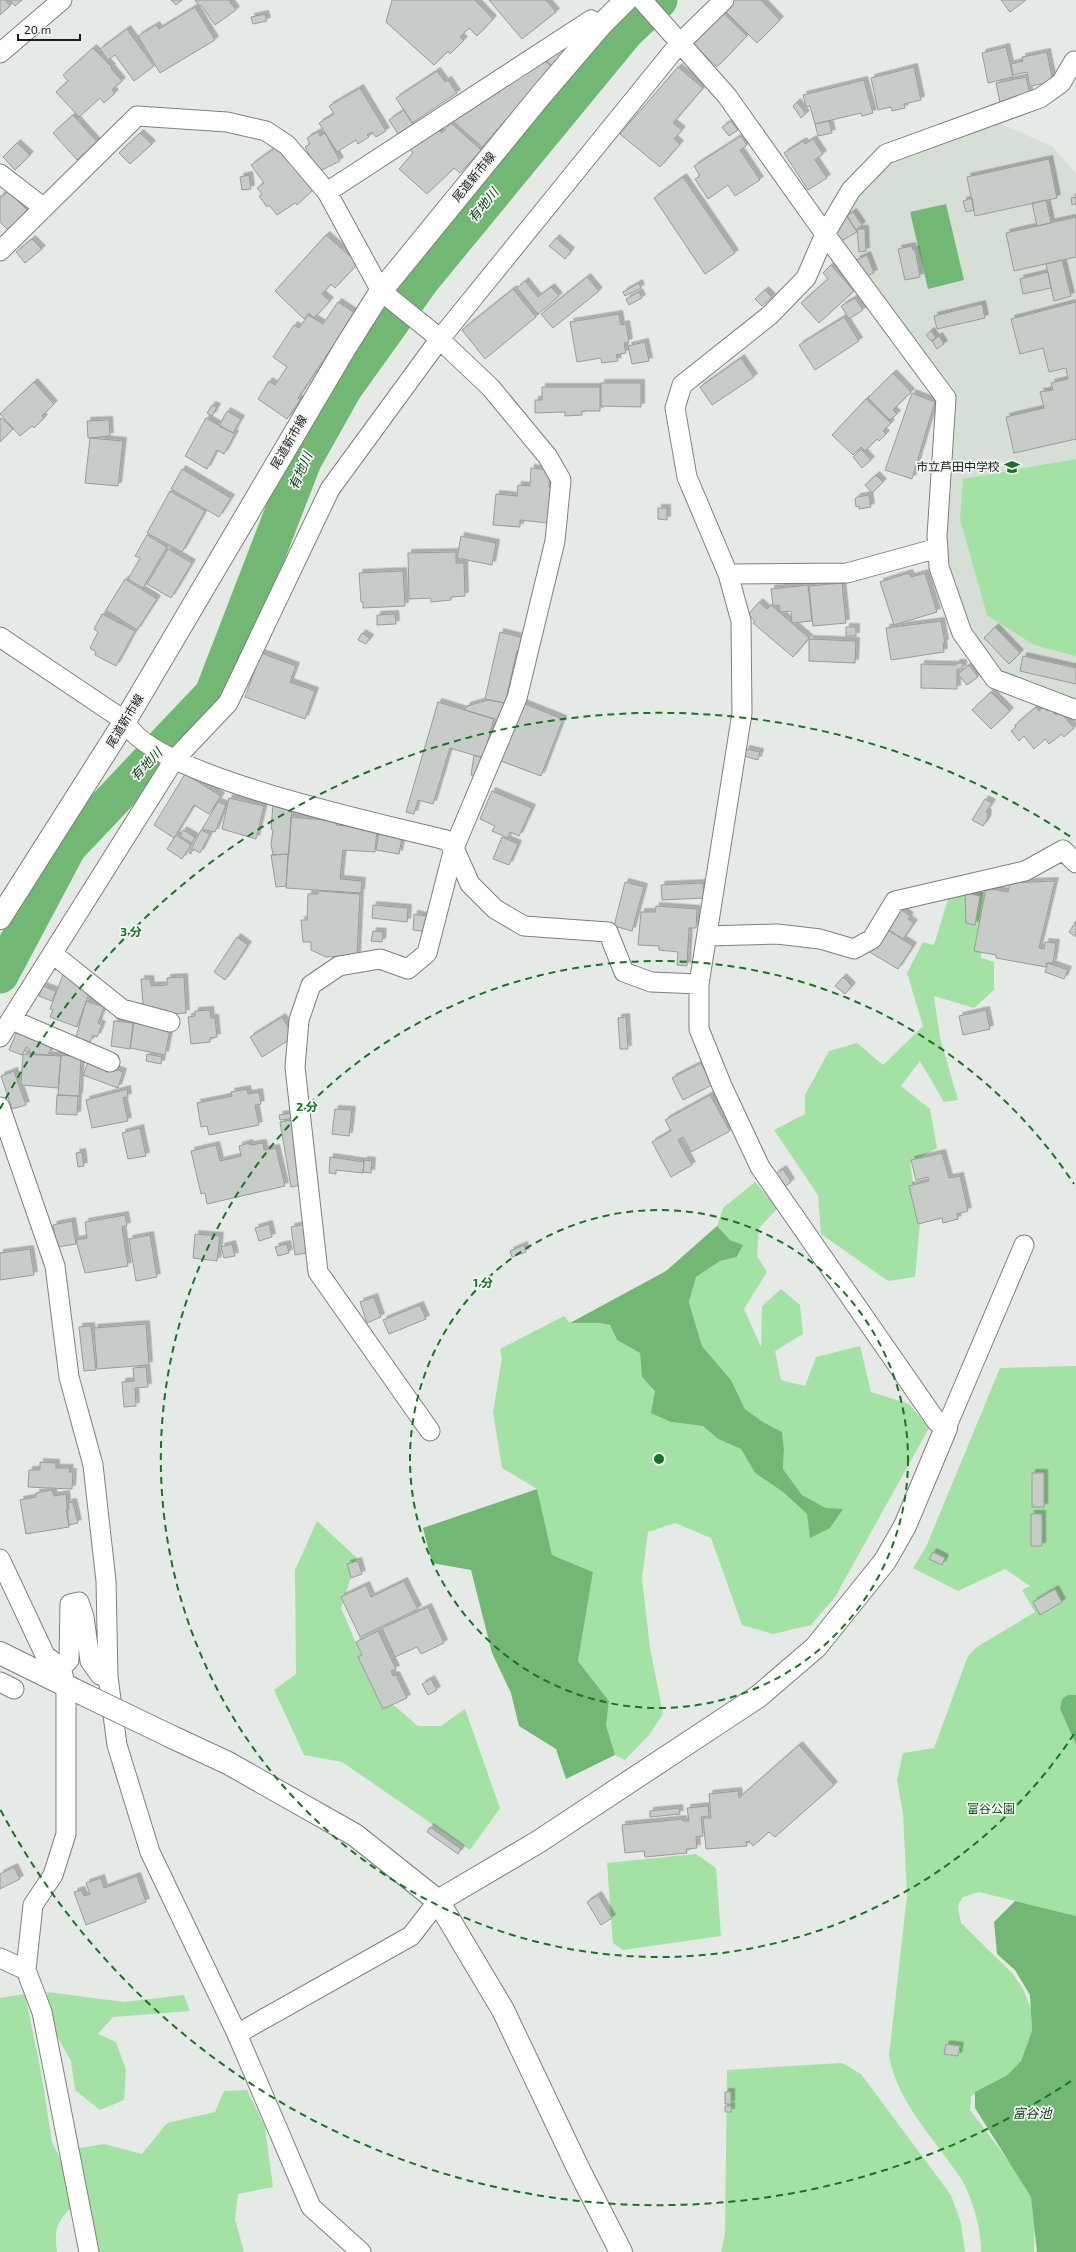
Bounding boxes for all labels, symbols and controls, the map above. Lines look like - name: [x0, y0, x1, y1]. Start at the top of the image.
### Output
- scale bar: [18, 16, 80, 42]
- text: 20 m: [24, 22, 51, 36]
- street label: 尾道新市線: [449, 149, 498, 204]
- water label: 有地川: [465, 183, 503, 225]
- street label: 尾道新市線: [267, 412, 309, 471]
- water label: 有地川: [285, 448, 316, 492]
- school or university icon: 市立芦田中学校: [1003, 458, 1021, 476]
- place label: 市立芦田中学校: [916, 459, 1000, 473]
- street label: 尾道新市線: [103, 691, 146, 750]
- water label: 有地川: [127, 743, 167, 784]
- text: 3 分: [120, 924, 142, 938]
- text: 2 分: [296, 1099, 318, 1113]
- text: 1 分: [473, 1275, 493, 1289]
- centre of rings: [652, 1452, 666, 1466]
- park label: 富谷公園: [967, 1801, 1015, 1815]
- water label: 富谷池: [1012, 2105, 1053, 2121]

